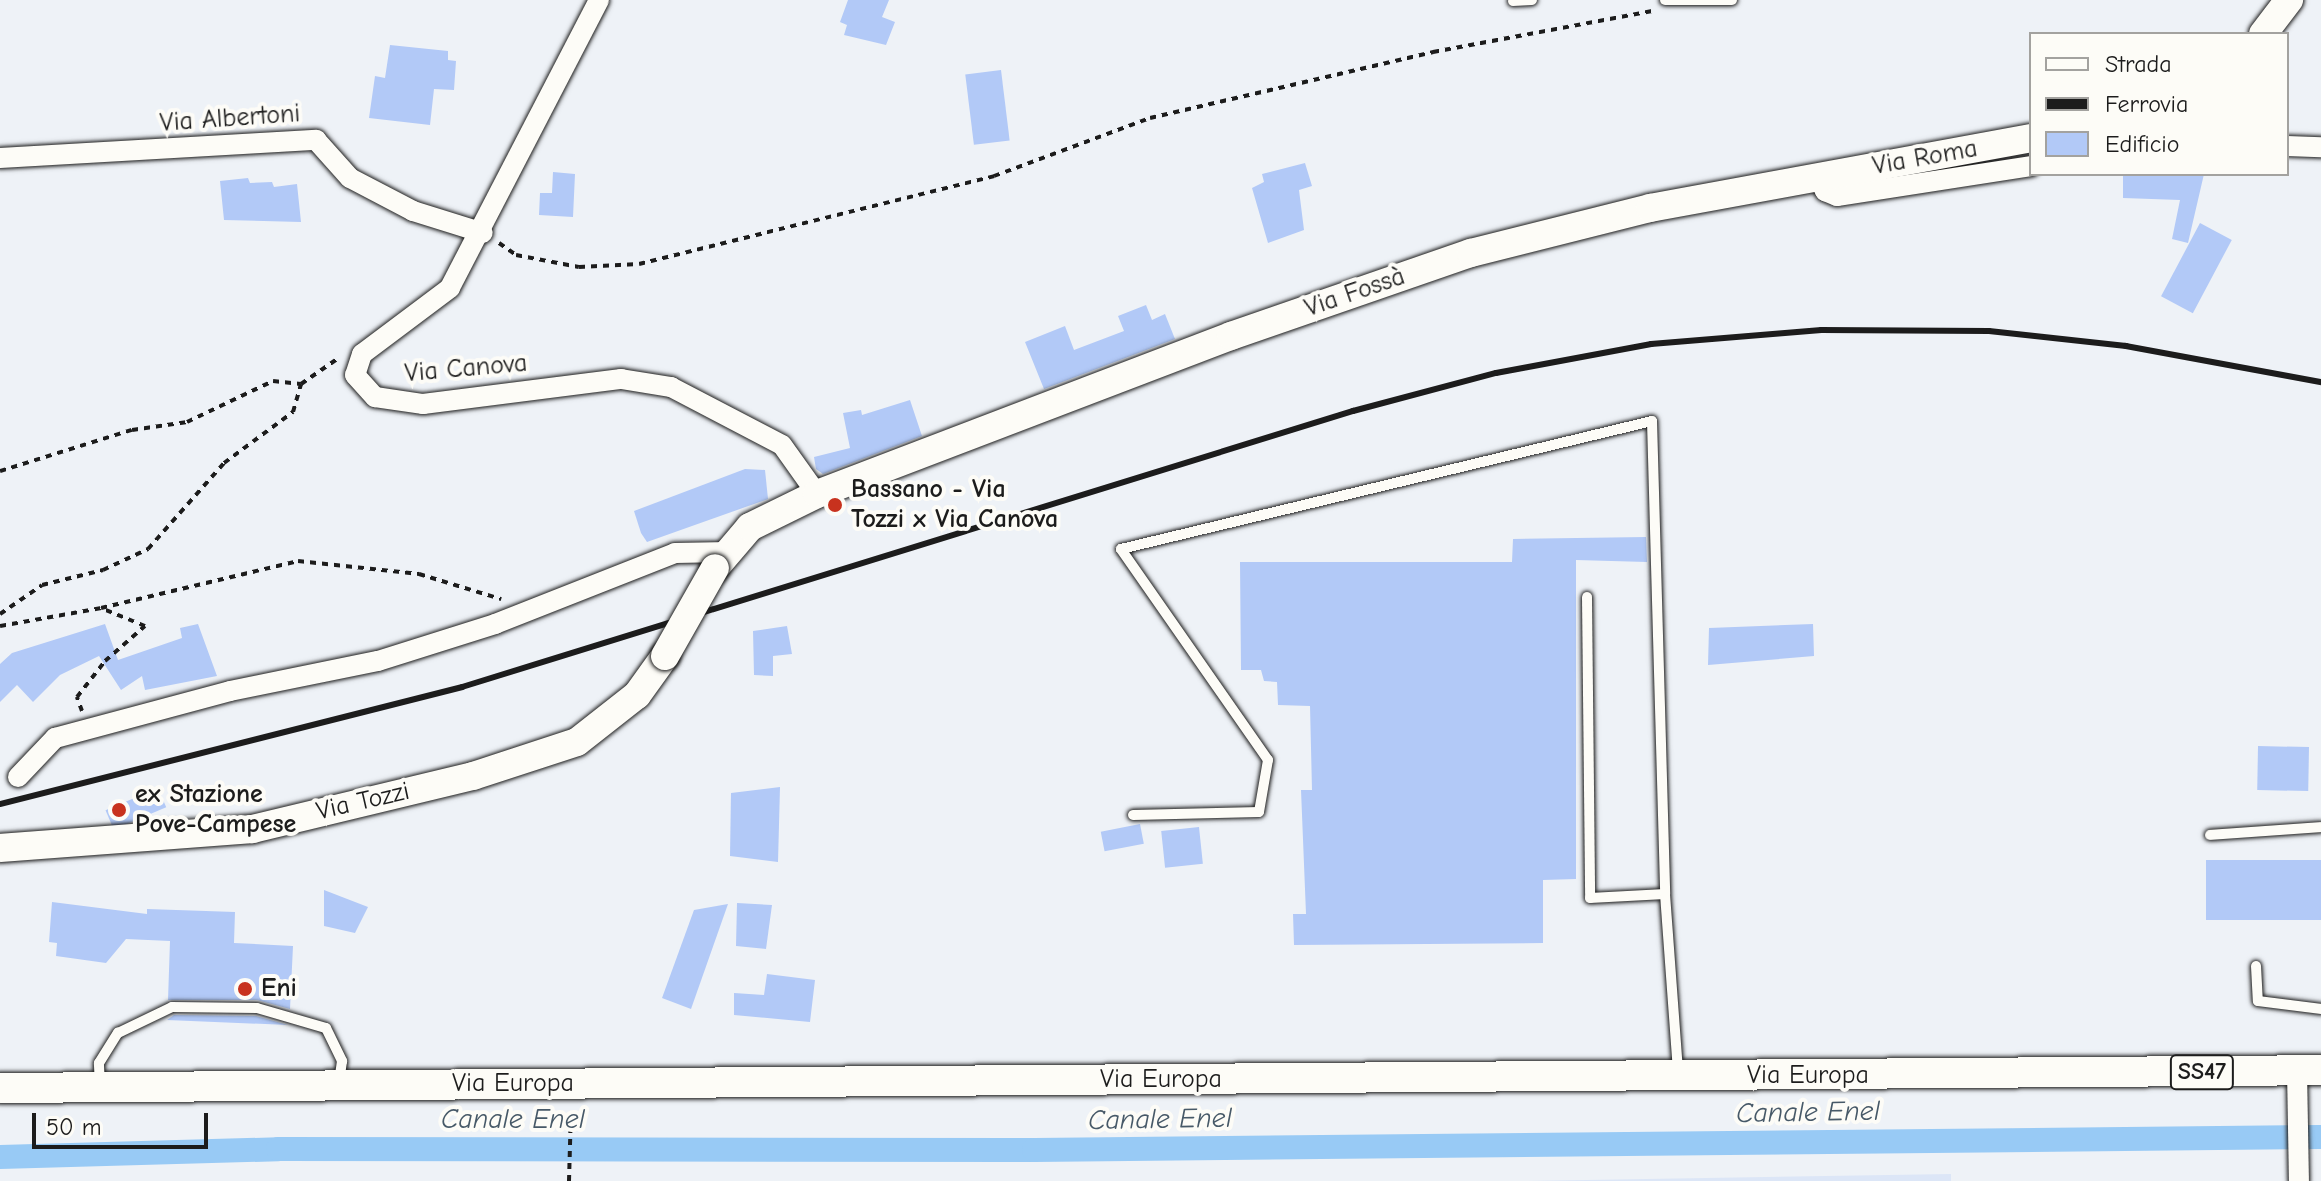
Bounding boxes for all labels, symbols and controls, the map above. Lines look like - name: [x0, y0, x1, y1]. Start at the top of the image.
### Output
- legend: [2029, 32, 2289, 176]
- text: Strada: [2105, 50, 2172, 78]
- text: Ferrovia: [2105, 90, 2188, 118]
- street label: Via Albertoni: [159, 99, 301, 139]
- text: Edificio: [2105, 130, 2180, 158]
- street label: Via Roma: [1870, 133, 1980, 183]
- street label: Via Fossà: [1301, 261, 1409, 325]
- street label: Via Canova: [403, 348, 529, 390]
- place label: Bassano - Via Tozzi x Via Canova: [851, 474, 1058, 536]
- marker: Bassano - Via Tozzi x Via Canova: [826, 496, 844, 514]
- street label: Via Tozzi: [313, 776, 413, 828]
- place label: ex Stazione Pove-Campese: [135, 779, 296, 840]
- marker: ex Stazione Pove-Campese: [110, 801, 128, 819]
- place label: Eni: [261, 973, 297, 1005]
- marker: Eni: [236, 980, 254, 998]
- road number: SS47: [2168, 1052, 2236, 1092]
- street label: Via Europa: [1747, 1060, 1869, 1092]
- street label: Via Europa: [1100, 1064, 1222, 1096]
- street label: Via Europa: [452, 1068, 574, 1100]
- water label: Canale Enel: [1736, 1094, 1880, 1130]
- scale bar: [36, 1097, 212, 1147]
- water label: Canale Enel: [1088, 1101, 1232, 1137]
- water label: Canale Enel: [441, 1102, 585, 1136]
- text: 50 m: [46, 1113, 102, 1141]

